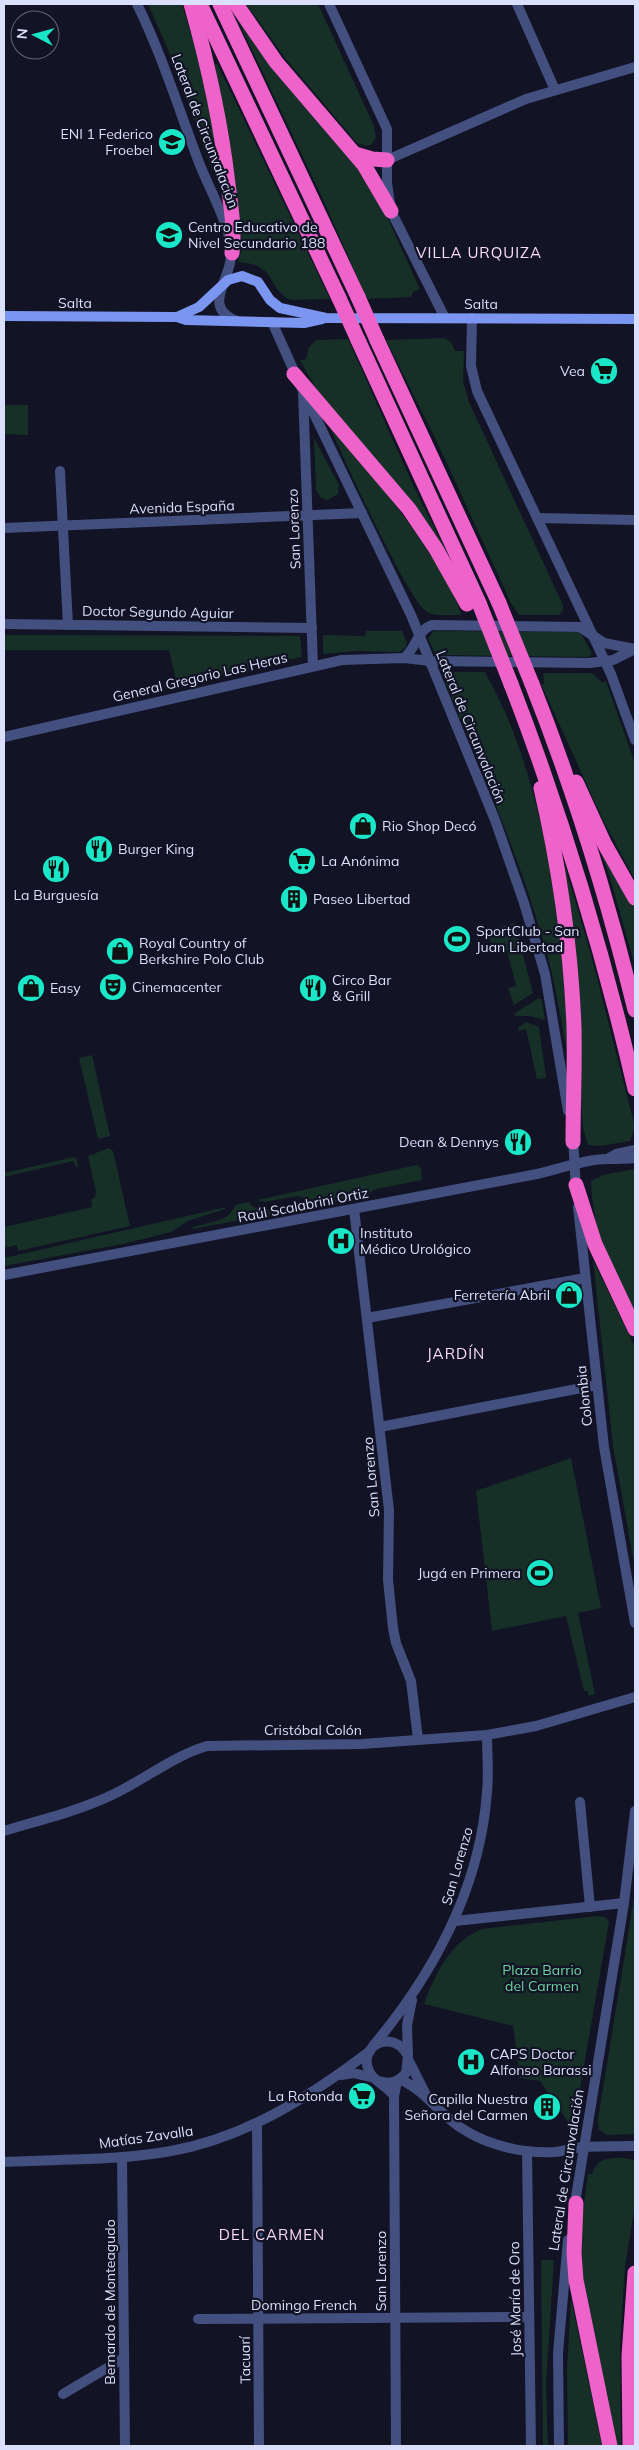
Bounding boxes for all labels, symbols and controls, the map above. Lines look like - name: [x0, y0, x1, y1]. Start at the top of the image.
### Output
- north arrow: [10, 10, 60, 60]
- text: N: [13, 27, 32, 40]
- street label: Lateral de Circunvalación: [167, 51, 243, 211]
- place label: ENI 1 Federico Froebel: [61, 125, 153, 159]
- school or university icon: ENI 1 Federico Froebel: [157, 127, 187, 157]
- place label: Centro Educativo de Nivel Secundario 188: [188, 218, 325, 252]
- school or university icon: Centro Educativo de Nivel Secundario 188: [154, 220, 184, 250]
- district label: VILLA URQUIZA: [416, 243, 542, 262]
- street label: Salta: [58, 294, 92, 312]
- street label: Salta: [464, 295, 498, 313]
- supermarket icon: Vea: [589, 356, 619, 386]
- place label: Vea: [560, 362, 585, 380]
- street label: San Lorenzo: [284, 488, 304, 570]
- street label: Avenida España: [129, 496, 235, 518]
- street label: Doctor Segundo Aguiar: [82, 602, 235, 622]
- street label: General Gregorio Las Heras: [111, 648, 289, 706]
- street label: Lateral de Circunvalación: [432, 648, 510, 806]
- shop icon: Rio Shop Decó: [348, 811, 378, 841]
- place label: Rio Shop Decó: [382, 817, 477, 835]
- restaurant icon: Burger King: [84, 834, 114, 864]
- place label: Burger King: [118, 840, 194, 858]
- supermarket icon: La Anónima: [287, 846, 317, 876]
- place label: La Anónima: [321, 852, 399, 870]
- restaurant icon: La Burguesía: [41, 854, 71, 884]
- building icon: Paseo Libertad: [279, 884, 309, 914]
- place label: La Burguesía: [13, 886, 99, 904]
- place label: Paseo Libertad: [313, 890, 411, 908]
- place label: SportClub - San Juan Libertad: [476, 922, 579, 956]
- sports icon: SportClub - San Juan Libertad: [442, 924, 472, 954]
- place label: Royal Country of Berkshire Polo Club: [139, 934, 264, 968]
- shop icon: Royal Country of Berkshire Polo Club: [105, 936, 135, 966]
- place label: Circo Bar & Grill: [332, 971, 392, 1005]
- theatre icon: Cinemacenter: [98, 972, 128, 1002]
- shop icon: Easy: [16, 973, 46, 1003]
- restaurant icon: Circo Bar & Grill: [298, 973, 328, 1003]
- place label: Cinemacenter: [132, 978, 222, 996]
- place label: Easy: [50, 979, 81, 997]
- restaurant icon: Dean & Dennys: [503, 1127, 533, 1157]
- place label: Dean & Dennys: [399, 1133, 499, 1151]
- street label: Raúl Scalabrini Ortiz: [236, 1184, 370, 1226]
- place label: Instituto Médico Urológico: [360, 1224, 471, 1258]
- hospital icon: Instituto Médico Urológico: [326, 1226, 356, 1256]
- shop icon: Ferretería Abril: [554, 1280, 584, 1310]
- place label: Ferretería Abril: [454, 1286, 550, 1304]
- district label: JARDÍN: [427, 1344, 485, 1363]
- street label: Colombia: [572, 1365, 596, 1427]
- street label: San Lorenzo: [359, 1436, 383, 1518]
- sports icon: Jugá en Primera: [525, 1558, 555, 1588]
- place label: Jugá en Primera: [418, 1564, 521, 1582]
- street label: Cristóbal Colón: [264, 1721, 362, 1739]
- street label: San Lorenzo: [437, 1825, 477, 1907]
- park label: Plaza Barrio del Carmen: [502, 1961, 582, 1995]
- place label: CAPS Doctor Alfonso Barassi: [490, 2045, 592, 2079]
- hospital icon: CAPS Doctor Alfonso Barassi: [456, 2047, 486, 2077]
- supermarket icon: La Rotonda: [347, 2081, 377, 2111]
- place label: La Rotonda: [268, 2087, 343, 2105]
- street label: Lateral de Circunvalación: [544, 2088, 588, 2252]
- place label: Capilla Nuestra Señora del Carmen: [404, 2090, 528, 2124]
- building icon: Capilla Nuestra Señora del Carmen: [532, 2092, 562, 2122]
- street label: Matías Zavalla: [98, 2121, 194, 2153]
- street label: Bernardo de Monteagudo: [101, 2219, 119, 2385]
- district label: DEL CARMEN: [219, 2225, 325, 2244]
- street label: San Lorenzo: [372, 2231, 390, 2311]
- street label: José María de Oro: [505, 2241, 525, 2357]
- street label: Domingo French: [251, 2296, 357, 2314]
- street label: Tacuarí: [236, 2335, 254, 2384]

